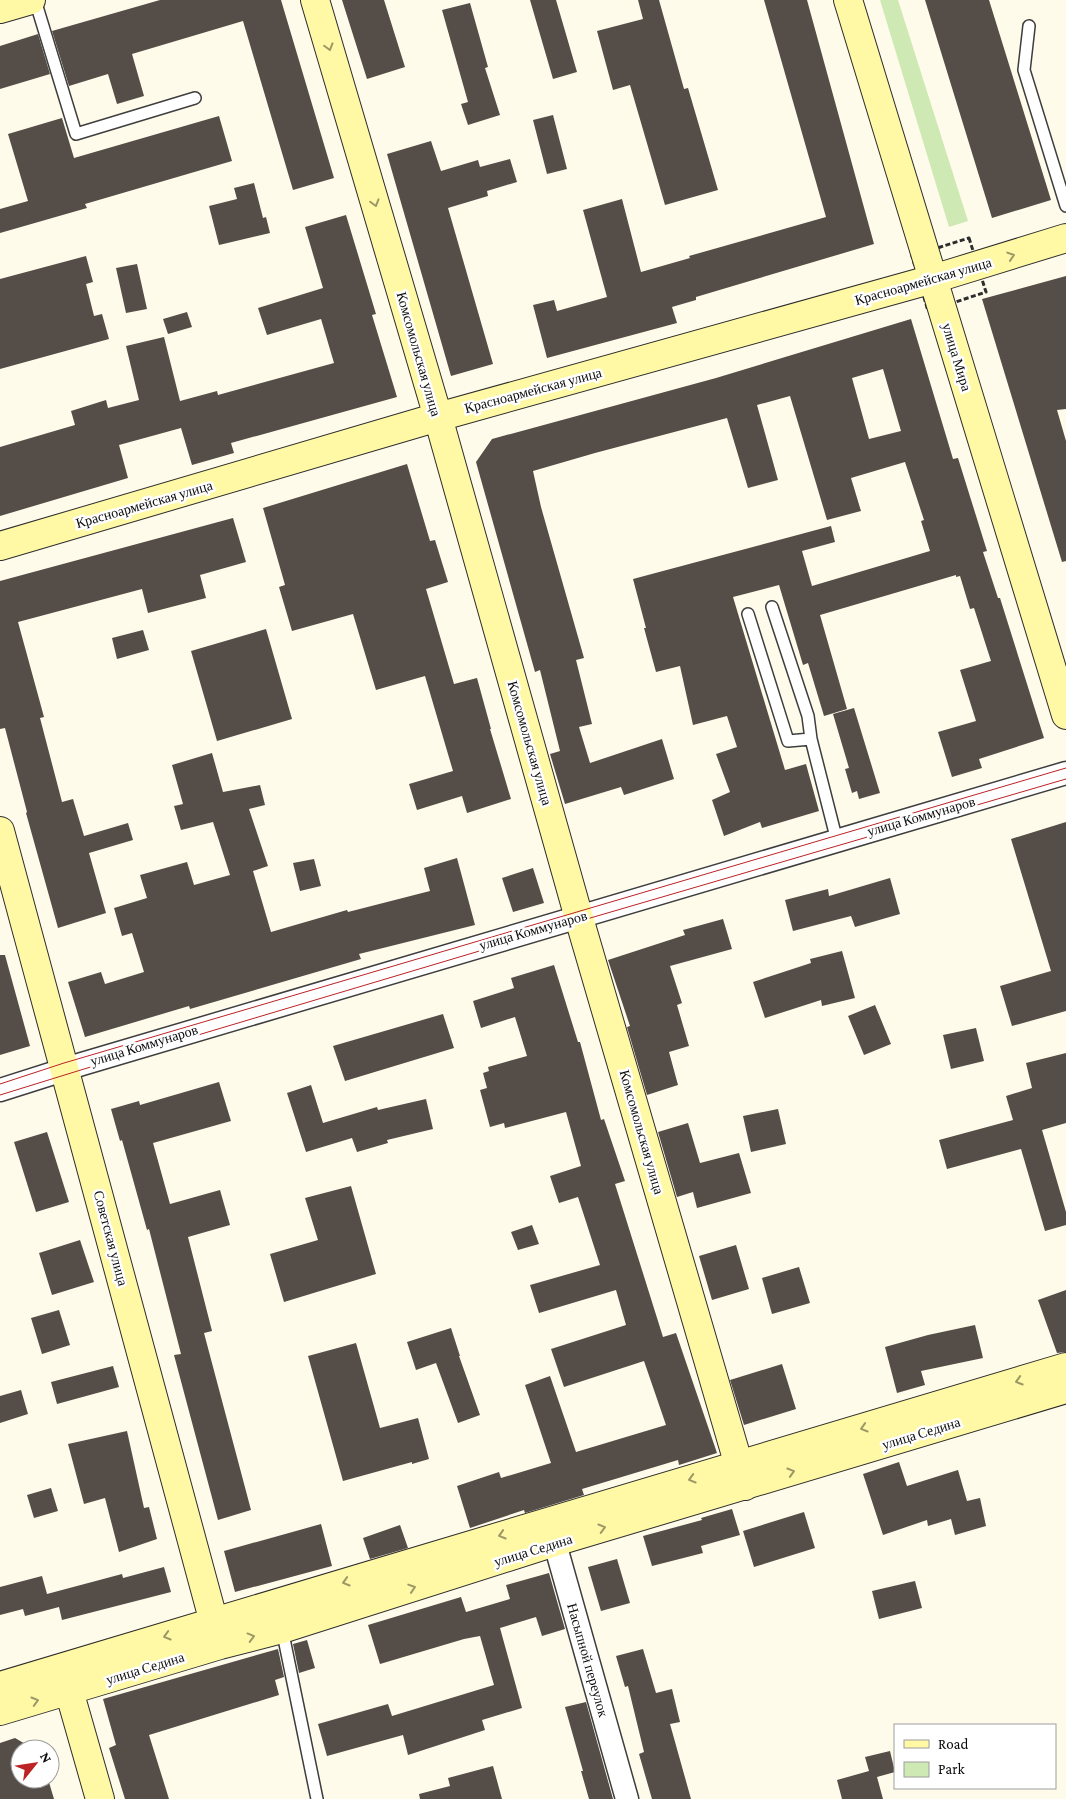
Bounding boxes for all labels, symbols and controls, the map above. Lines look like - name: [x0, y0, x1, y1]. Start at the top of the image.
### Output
- one-way arrow: [323, 42, 334, 51]
- one-way arrow: [369, 198, 379, 206]
- one-way arrow: [1006, 251, 1014, 261]
- street label: Красноармейская улица: [853, 254, 994, 308]
- street label: Комсомольская улица: [394, 290, 445, 419]
- street label: улица Мира: [939, 321, 975, 394]
- street label: Красноармейская улица: [463, 364, 604, 416]
- street label: Красноармейская улица: [74, 477, 215, 531]
- street label: Комсомольская улица: [505, 679, 556, 808]
- street label: улица Коммунаров: [865, 793, 977, 839]
- street label: улица Коммунаров: [477, 907, 589, 953]
- street label: улица Коммунаров: [88, 1021, 200, 1069]
- street label: Комсомольская улица: [617, 1068, 668, 1197]
- street label: Советская улица: [91, 1189, 132, 1288]
- one-way arrow: [1016, 1376, 1024, 1386]
- street label: улица Седина: [880, 1413, 963, 1453]
- one-way arrow: [860, 1423, 868, 1433]
- one-way arrow: [787, 1468, 795, 1478]
- one-way arrow: [689, 1474, 697, 1484]
- one-way arrow: [597, 1524, 606, 1534]
- street label: улица Седина: [492, 1530, 575, 1570]
- one-way arrow: [498, 1530, 507, 1540]
- one-way arrow: [343, 1577, 351, 1587]
- one-way arrow: [407, 1583, 415, 1593]
- street label: Насыпной переулок: [564, 1601, 612, 1719]
- one-way arrow: [164, 1631, 172, 1641]
- one-way arrow: [246, 1632, 254, 1642]
- street label: улица Седина: [104, 1648, 187, 1688]
- one-way arrow: [30, 1697, 38, 1707]
- legend: [894, 1724, 1056, 1789]
- text: Road: [938, 1736, 969, 1752]
- north arrow: [10, 1739, 60, 1789]
- text: N: [37, 1749, 56, 1766]
- text: Park: [938, 1761, 965, 1777]

